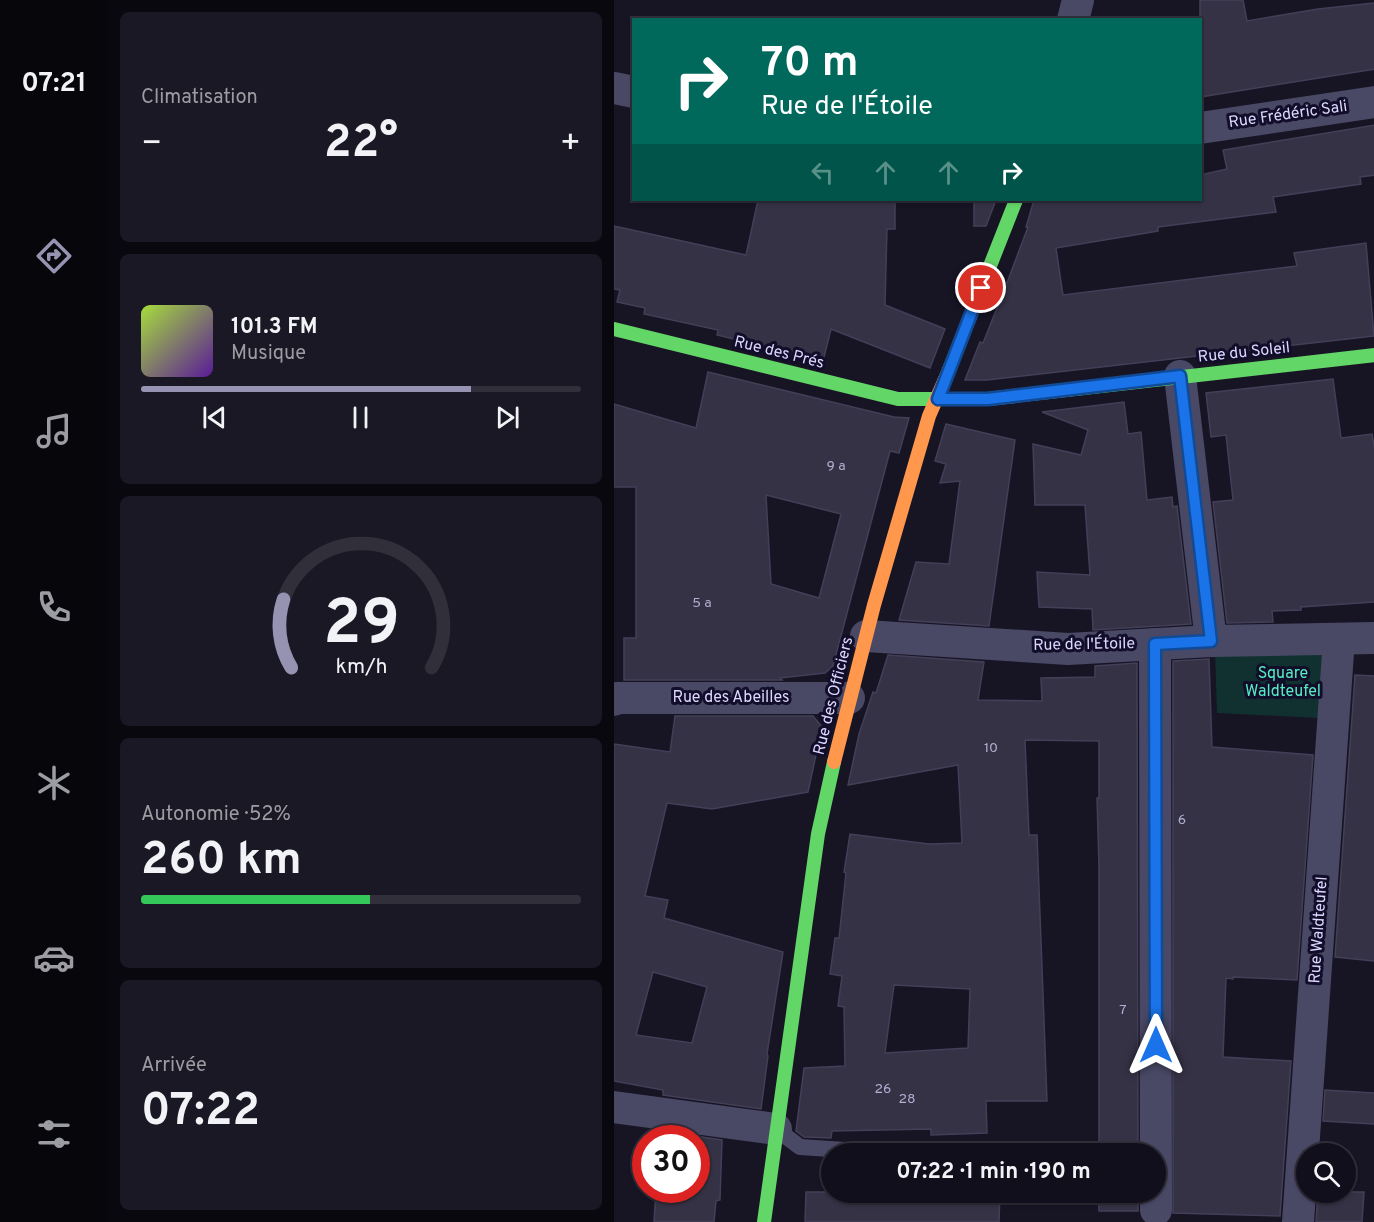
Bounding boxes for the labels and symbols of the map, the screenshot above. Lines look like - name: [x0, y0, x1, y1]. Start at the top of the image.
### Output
- street label: Rue Frédéric Sali: [1227, 97, 1349, 133]
- pin: [955, 262, 1006, 313]
- street label: Rue des Prés: [732, 332, 826, 374]
- street label: Rue du Soleil: [1197, 338, 1291, 368]
- house number: 9 a: [826, 458, 846, 475]
- house number: 5 a: [692, 595, 712, 612]
- street label: Rue de l'Étoile: [1033, 632, 1135, 656]
- street label: Rue des Officiers: [810, 635, 858, 757]
- park label: Square Waldteufel: [1245, 664, 1321, 702]
- street label: Rue des Abeilles: [673, 688, 789, 708]
- house number: 10: [984, 740, 998, 757]
- house number: 6: [1178, 812, 1186, 829]
- street label: Rue Waldteufel: [1305, 876, 1333, 984]
- house number: 7: [1119, 1002, 1127, 1019]
- position arrow: [1124, 1013, 1188, 1077]
- house number: 26: [875, 1081, 891, 1098]
- house number: 28: [898, 1091, 916, 1108]
- speed limit sign: 30: [632, 1125, 710, 1203]

